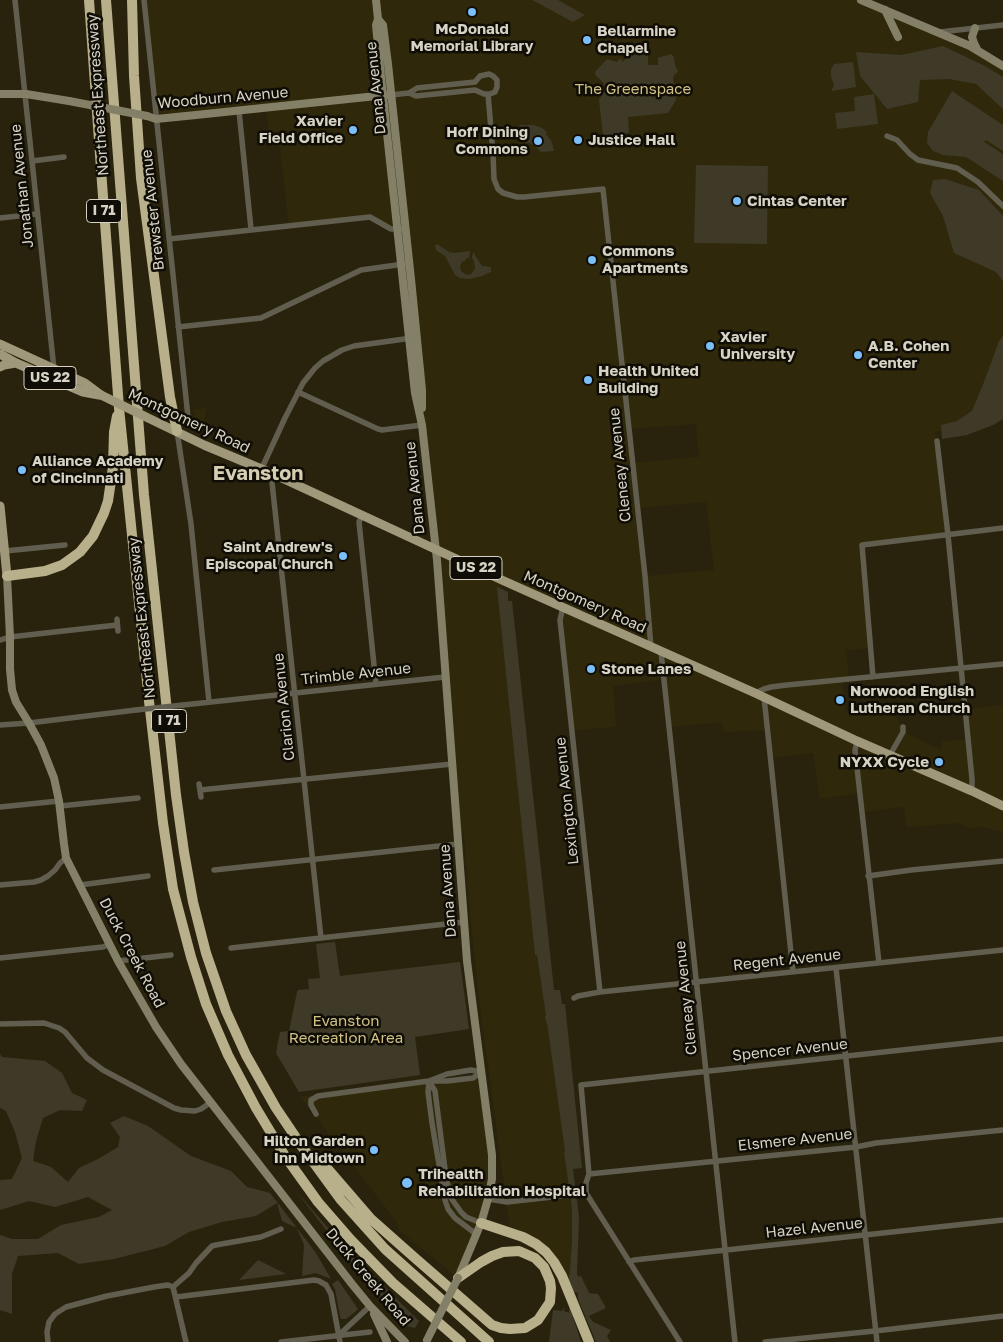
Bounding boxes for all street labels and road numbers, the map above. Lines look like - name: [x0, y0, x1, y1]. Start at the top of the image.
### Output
- street label: Northeast Expressway: [83, 14, 113, 176]
- street label: Dana Avenue: [362, 41, 390, 135]
- street label: Woodburn Avenue: [157, 83, 289, 113]
- street label: Jonathan Avenue: [7, 123, 37, 249]
- street label: Brewster Avenue: [138, 149, 168, 271]
- road number: I 71: [86, 200, 122, 222]
- road number: US 22: [24, 366, 76, 389]
- street label: Montgomery Road: [125, 385, 253, 457]
- street label: Cleneay Avenue: [605, 407, 635, 523]
- street label: Dana Avenue: [401, 441, 429, 535]
- street label: Northeast Expressway: [125, 537, 159, 699]
- road number: US 22: [450, 556, 502, 580]
- street label: Montgomery Road: [521, 567, 649, 637]
- street label: Clarion Avenue: [269, 652, 299, 762]
- street label: Trimble Avenue: [300, 659, 412, 689]
- road number: I 71: [152, 709, 186, 732]
- street label: Lexington Avenue: [551, 736, 583, 866]
- street label: Dana Avenue: [436, 844, 460, 938]
- street label: Duck Creek Road: [95, 895, 169, 1011]
- street label: Cleneay Avenue: [671, 940, 701, 1056]
- street label: Regent Avenue: [732, 945, 842, 975]
- street label: Spencer Avenue: [731, 1035, 849, 1065]
- street label: Elsmere Avenue: [737, 1125, 853, 1155]
- street label: Hazel Avenue: [764, 1214, 864, 1242]
- street label: Duck Creek Road: [322, 1224, 414, 1330]

